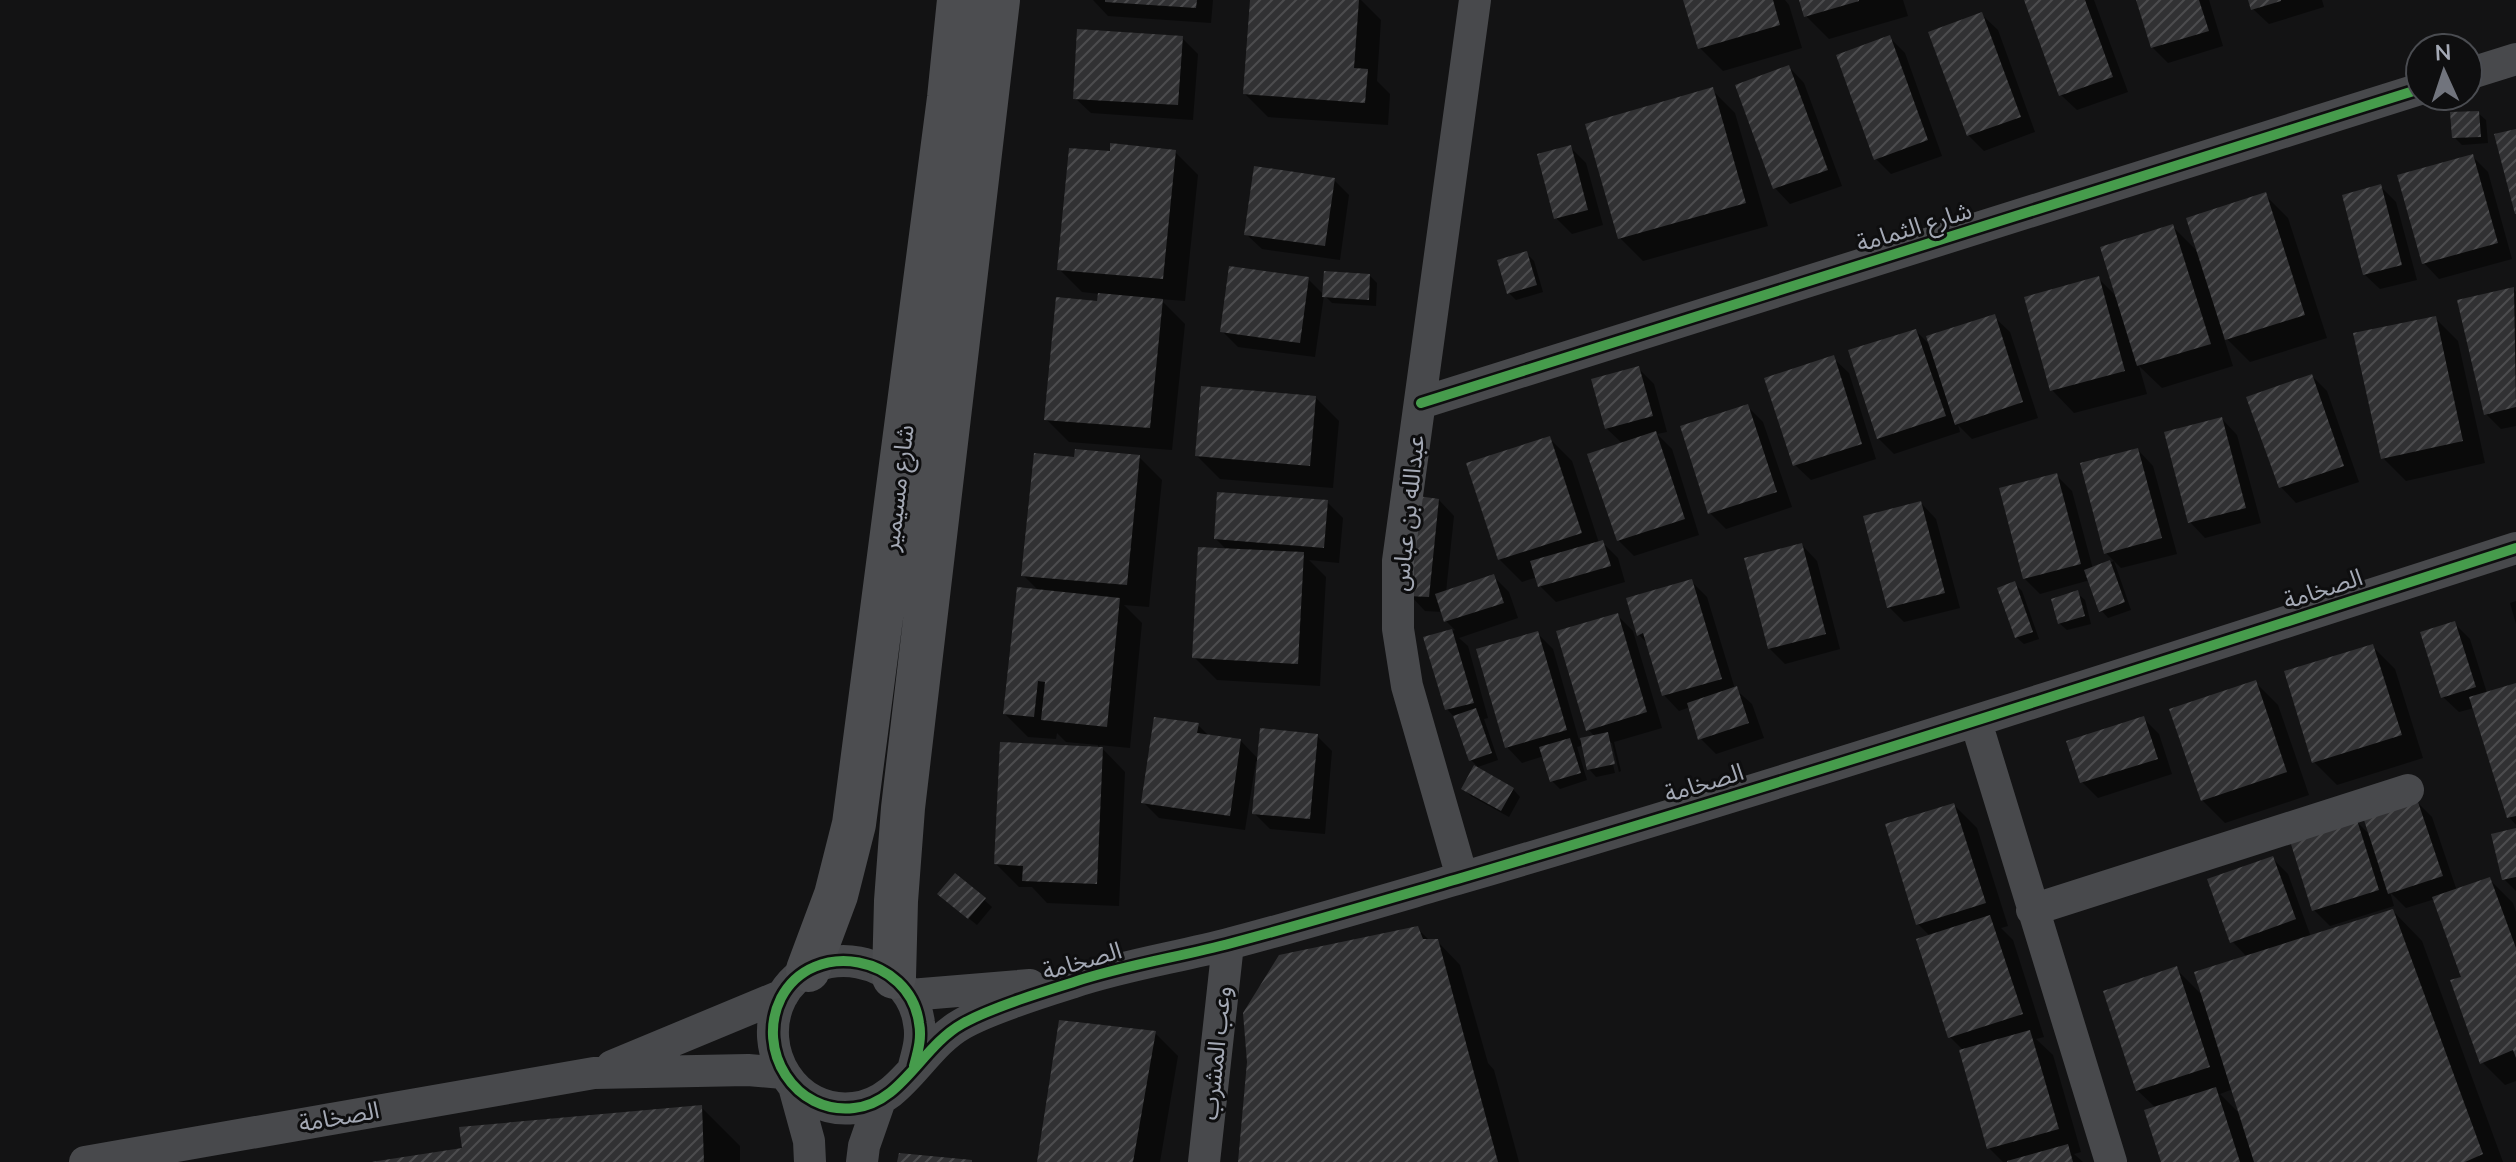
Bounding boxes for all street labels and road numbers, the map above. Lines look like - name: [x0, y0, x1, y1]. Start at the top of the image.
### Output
- street label: شارع الثمامة: [1852, 194, 1976, 261]
- street label: شارع مسيمير: [874, 423, 923, 554]
- street label: عبدالله بن عباس: [1384, 433, 1432, 593]
- street label: الصخامة: [2279, 561, 2367, 617]
- street label: الصخامة: [1660, 756, 1748, 810]
- street label: الصخامة: [1039, 934, 1125, 988]
- street label: وعب المشرب: [1193, 984, 1239, 1122]
- street label: الصخامة: [296, 1094, 382, 1140]

